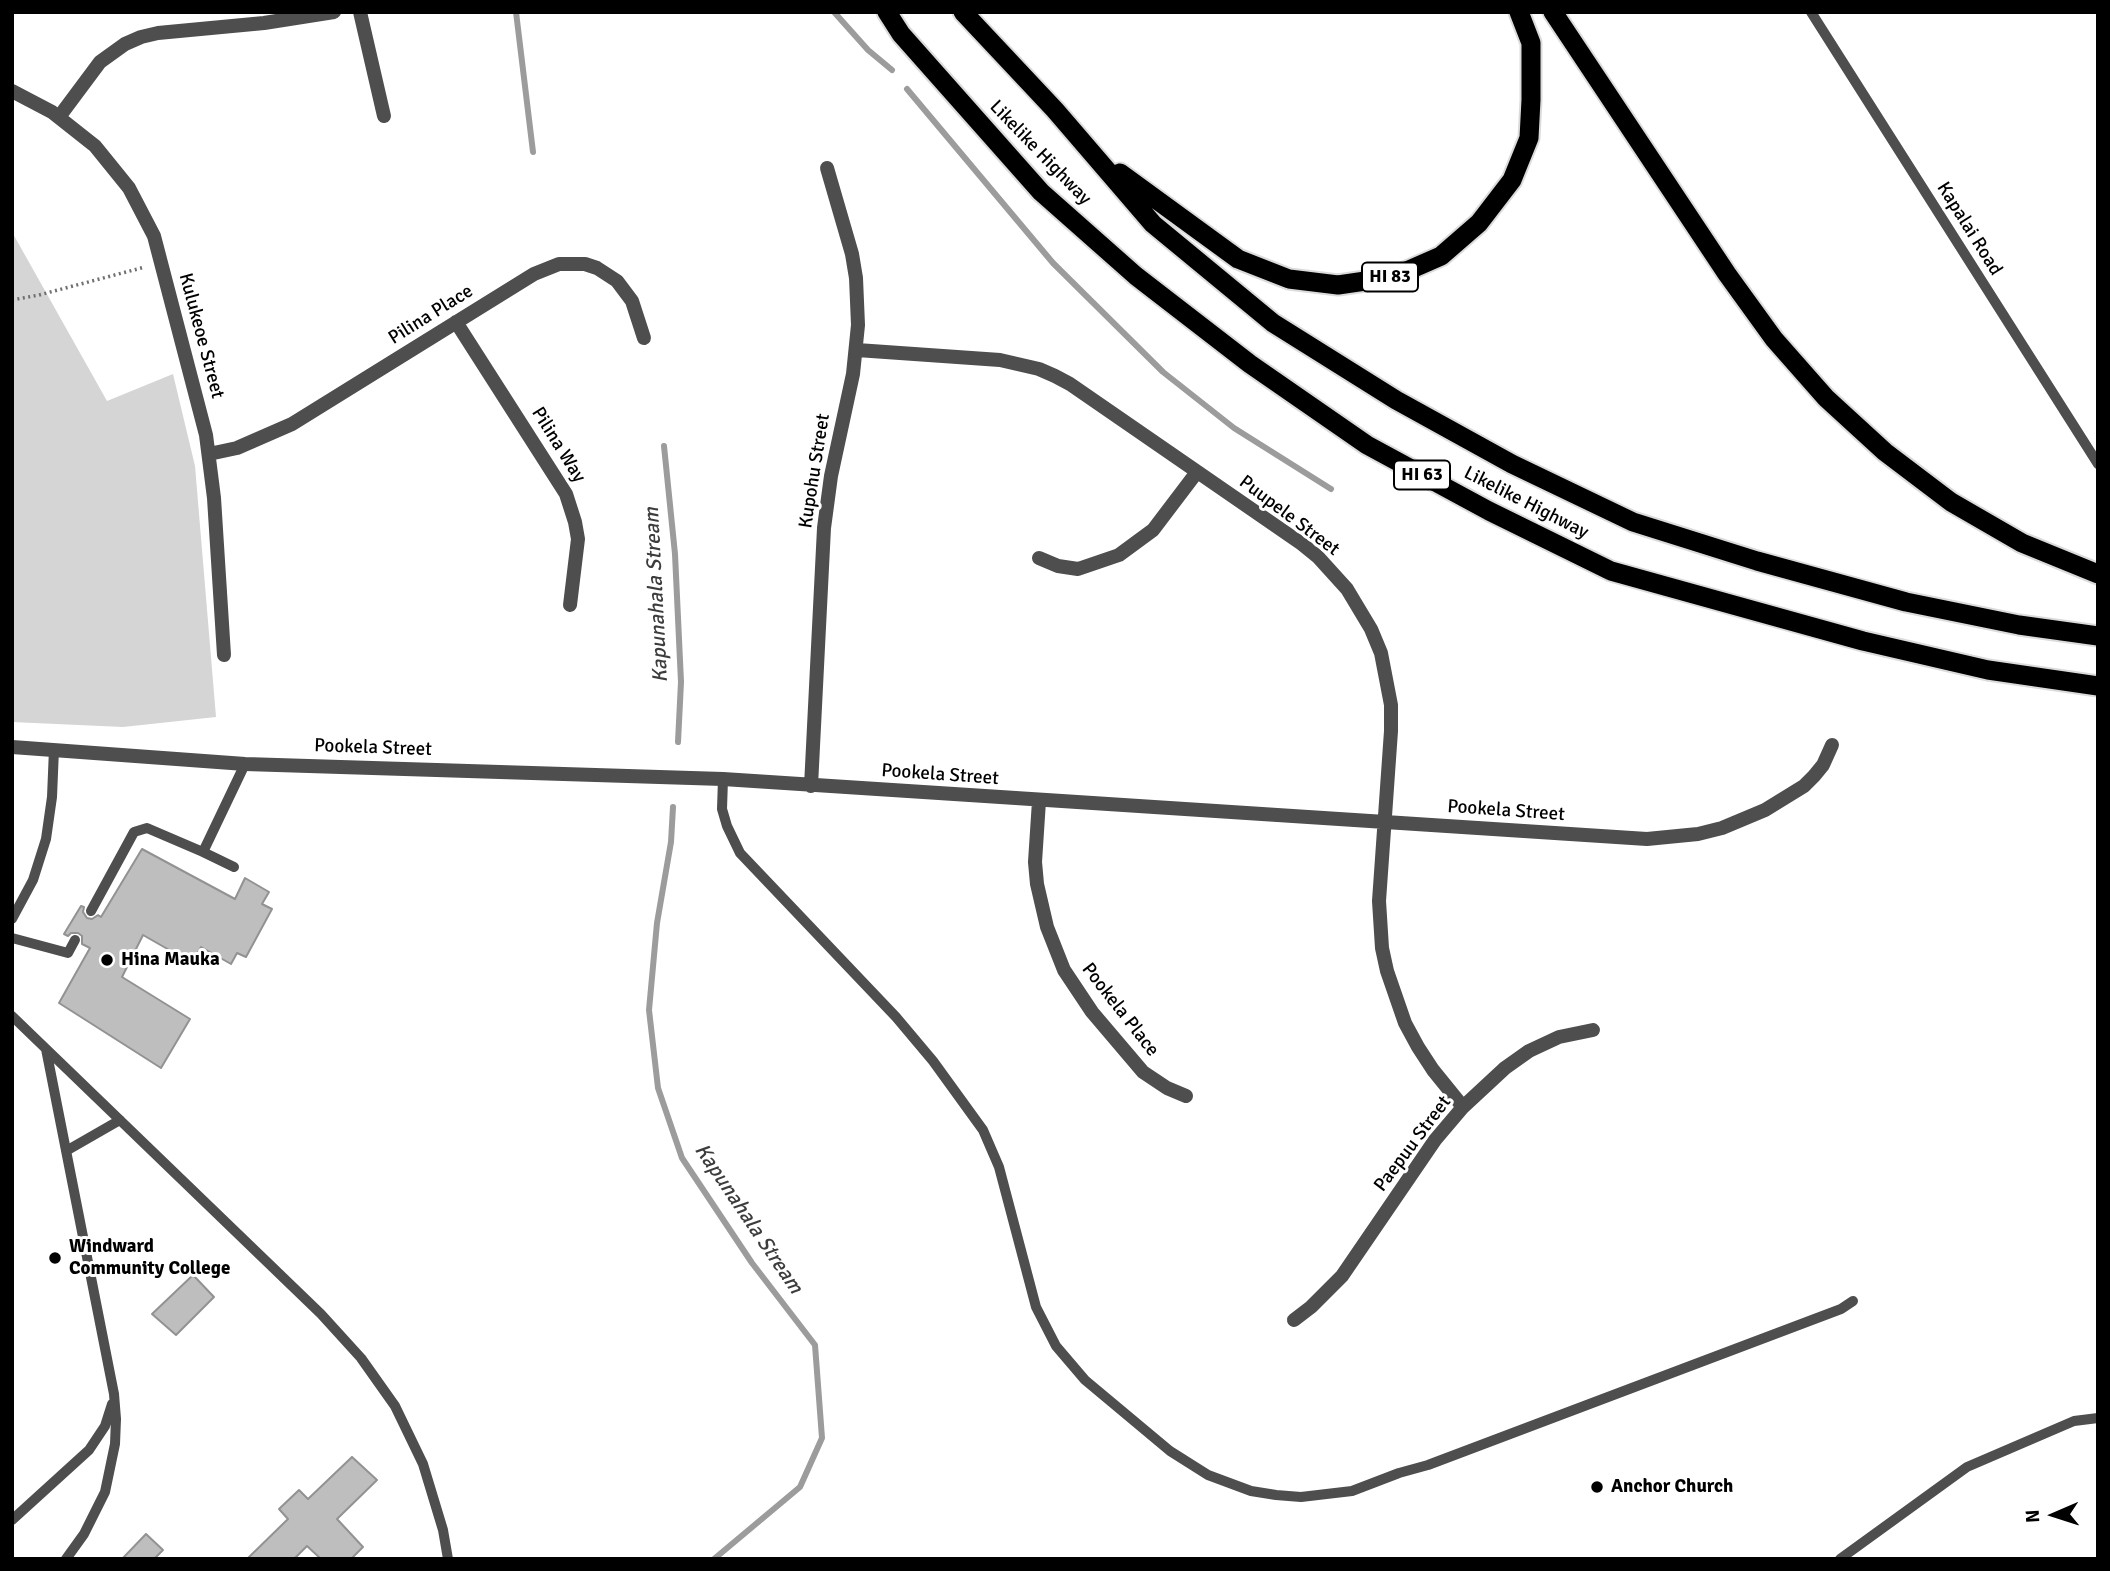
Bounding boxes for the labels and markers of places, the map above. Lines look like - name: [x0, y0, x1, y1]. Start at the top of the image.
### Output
- place label: Hina Mauka: [121, 949, 220, 971]
- marker: Hina Mauka: [99, 952, 115, 968]
- place label: Windward Community College: [69, 1236, 230, 1280]
- marker: Windward Community College: [47, 1250, 63, 1266]
- place label: Anchor Church: [1611, 1476, 1733, 1498]
- marker: Anchor Church: [1589, 1479, 1605, 1495]

